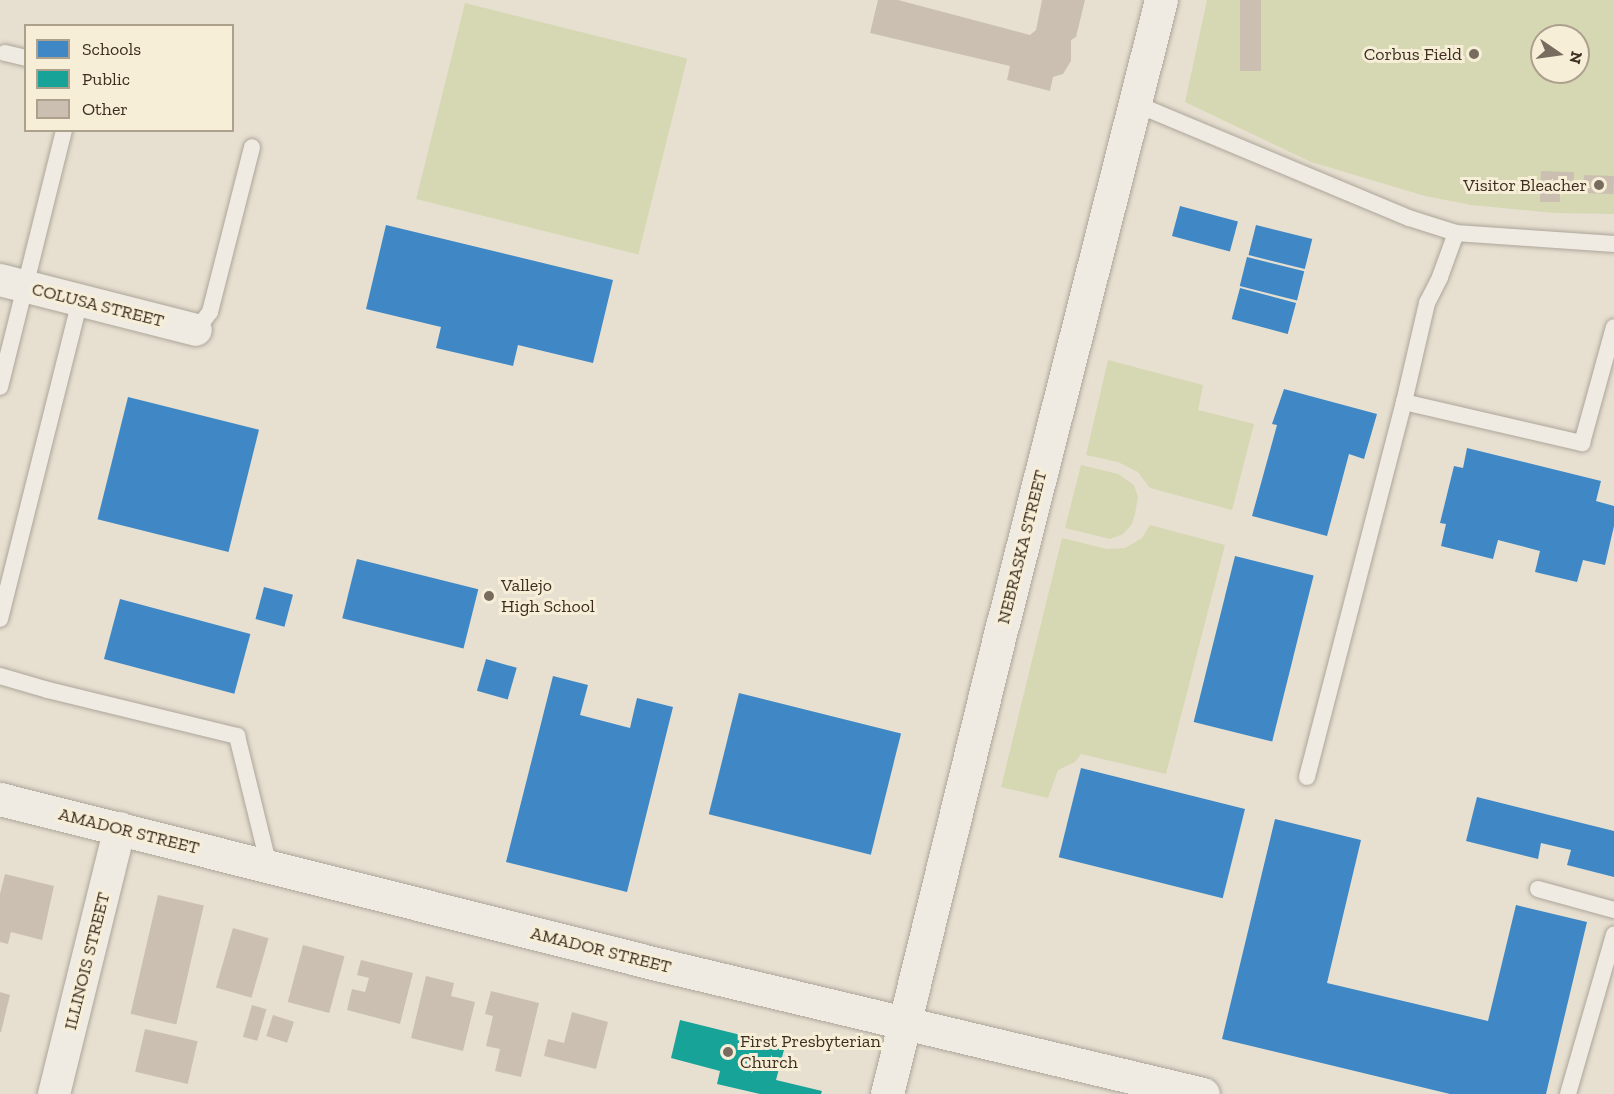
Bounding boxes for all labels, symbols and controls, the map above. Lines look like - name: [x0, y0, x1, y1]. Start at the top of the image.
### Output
- legend: [24, 24, 234, 132]
- north arrow: [1530, 24, 1590, 84]
- text: Schools: [82, 38, 141, 60]
- place label: Corbus Field: [1364, 43, 1462, 65]
- marker: Corbus Field: [1467, 47, 1481, 61]
- text: N: [1565, 50, 1587, 66]
- text: Public: [82, 68, 130, 90]
- text: Other: [82, 98, 128, 120]
- place label: Visitor Bleacher: [1463, 174, 1587, 196]
- marker: Visitor Bleacher: [1592, 178, 1606, 192]
- street label: COLUSA STREET: [29, 278, 167, 332]
- street label: NEBRASKA STREET: [992, 467, 1052, 627]
- place label: Vallejo High School: [501, 575, 595, 618]
- marker: Vallejo High School: [482, 589, 496, 603]
- street label: AMADOR STREET: [56, 803, 202, 859]
- street label: ILLINOIS STREET: [59, 890, 115, 1032]
- street label: AMADOR STREET: [528, 922, 674, 978]
- place label: First Presbyterian Church: [740, 1031, 881, 1074]
- marker: First Presbyterian Church: [721, 1045, 735, 1059]

